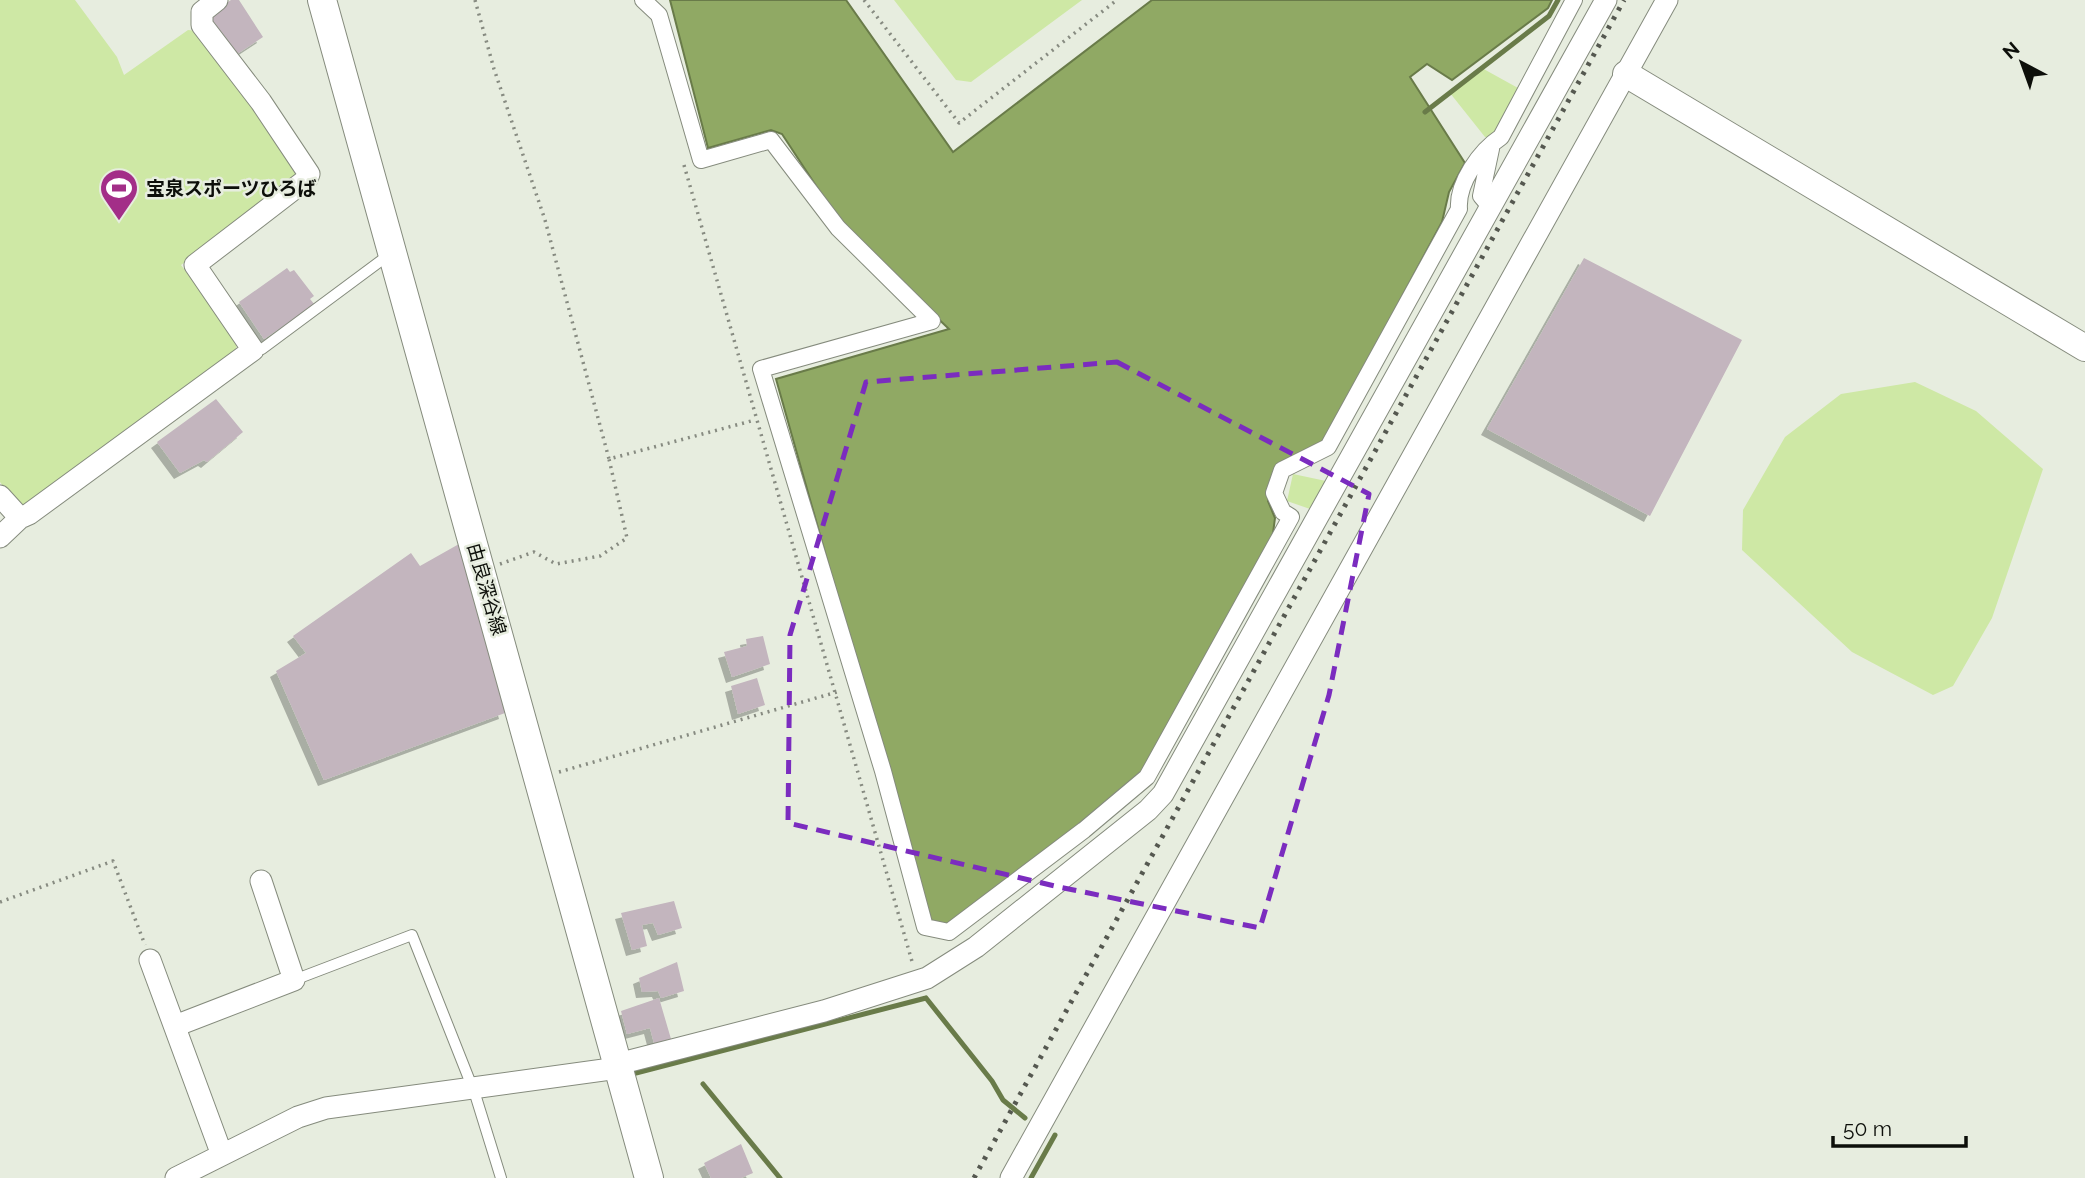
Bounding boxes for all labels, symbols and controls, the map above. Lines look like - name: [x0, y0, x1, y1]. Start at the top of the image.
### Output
- north arrow: [1987, 28, 2057, 98]
- text: N: [1998, 37, 2024, 63]
- sports icon: 宝泉スポーツひろば: [98, 167, 140, 222]
- place label: 宝泉スポーツひろば: [146, 177, 317, 199]
- street label: 由良深谷線: [463, 540, 511, 638]
- scale bar: [1833, 1104, 1966, 1148]
- text: 50 m: [1843, 1116, 1892, 1141]

